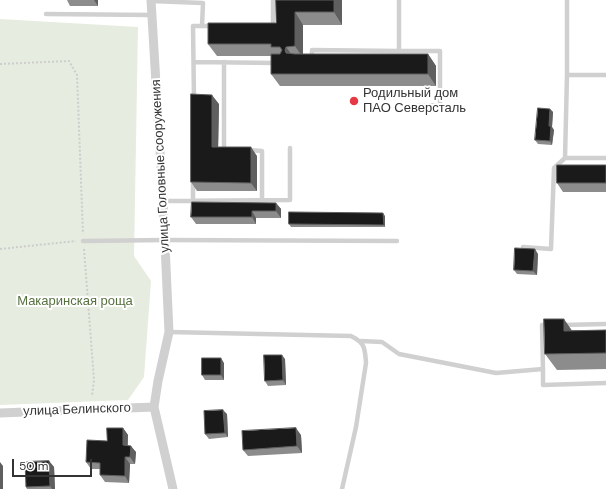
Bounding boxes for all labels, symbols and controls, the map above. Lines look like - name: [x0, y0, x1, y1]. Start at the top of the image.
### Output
- street label: улица Головные сооружения: [149, 79, 173, 253]
- place label: Родильный дом ПАО Северсталь: [363, 86, 466, 117]
- marker: Родильный дом ПАО Северсталь: [348, 95, 360, 107]
- park label: Макаринская роща: [17, 294, 133, 310]
- street label: улица Белинского: [23, 400, 131, 420]
- scale bar: [14, 451, 94, 477]
- text: 50 m: [19, 458, 48, 474]

